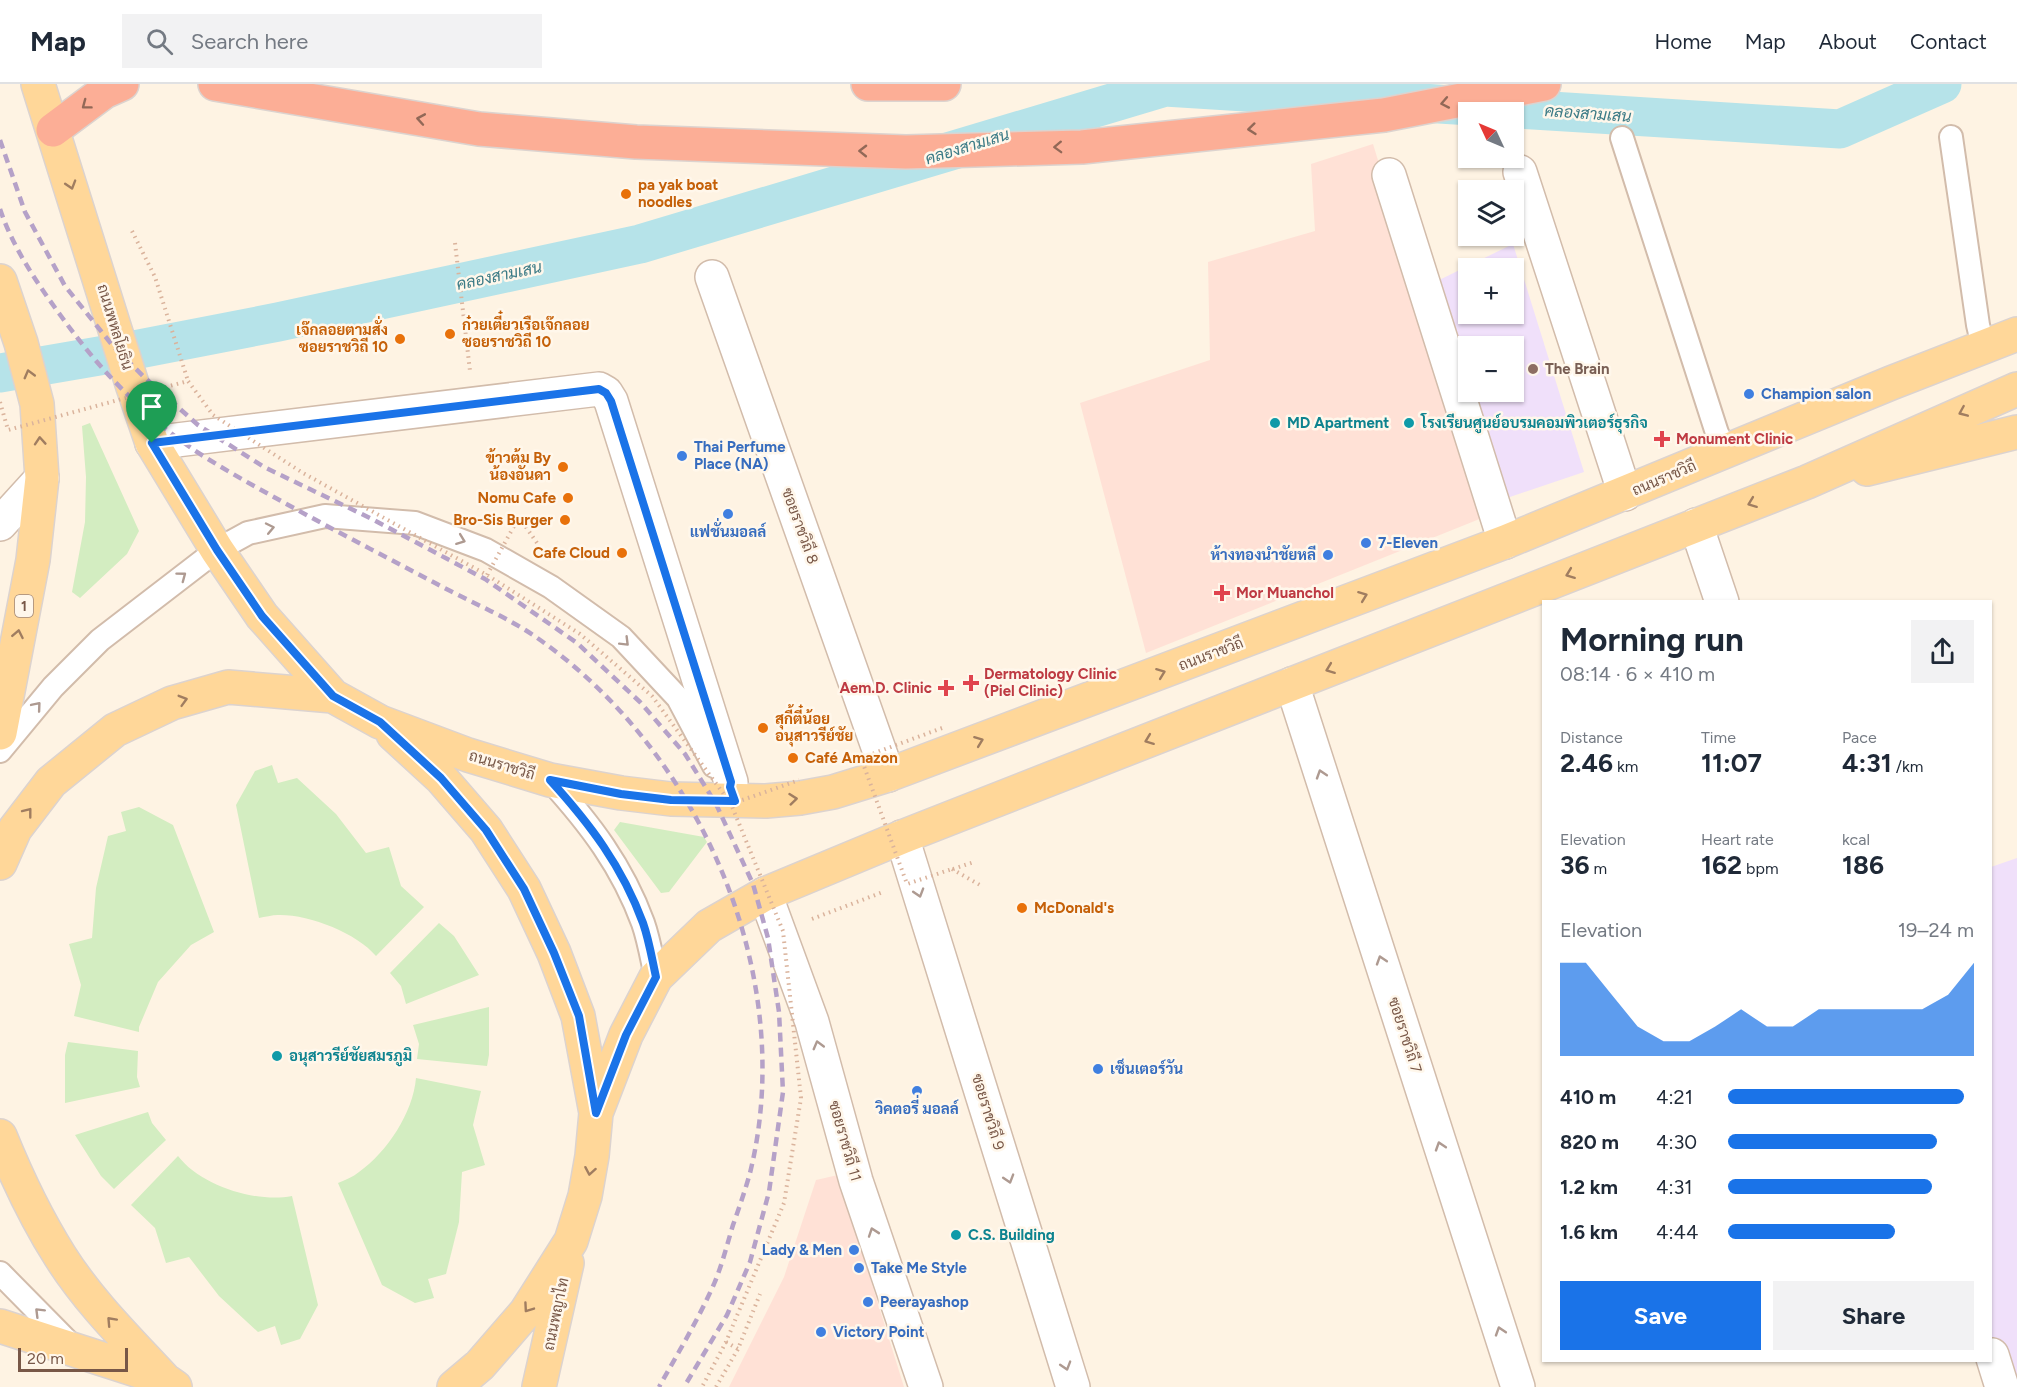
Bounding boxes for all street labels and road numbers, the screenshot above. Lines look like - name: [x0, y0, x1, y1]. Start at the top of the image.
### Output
- street label: ถนนพหลโยธิน: [93, 282, 138, 372]
- street label: ถนนราชวิถี: [1629, 456, 1699, 500]
- street label: ซอยราชวิถี 8: [778, 485, 823, 566]
- road number: 1: [15, 595, 33, 617]
- street label: ถนนราชวิถี: [1176, 633, 1246, 675]
- street label: ถนนราชวิถี: [467, 746, 537, 784]
- street label: ซอยราชวิถี 7: [1384, 995, 1427, 1075]
- street label: ซอยราชวิถี 9: [968, 1071, 1009, 1152]
- street label: ซอยราชวิถี 11: [825, 1098, 866, 1183]
- street label: ถนนพญาไท: [539, 1276, 573, 1352]

